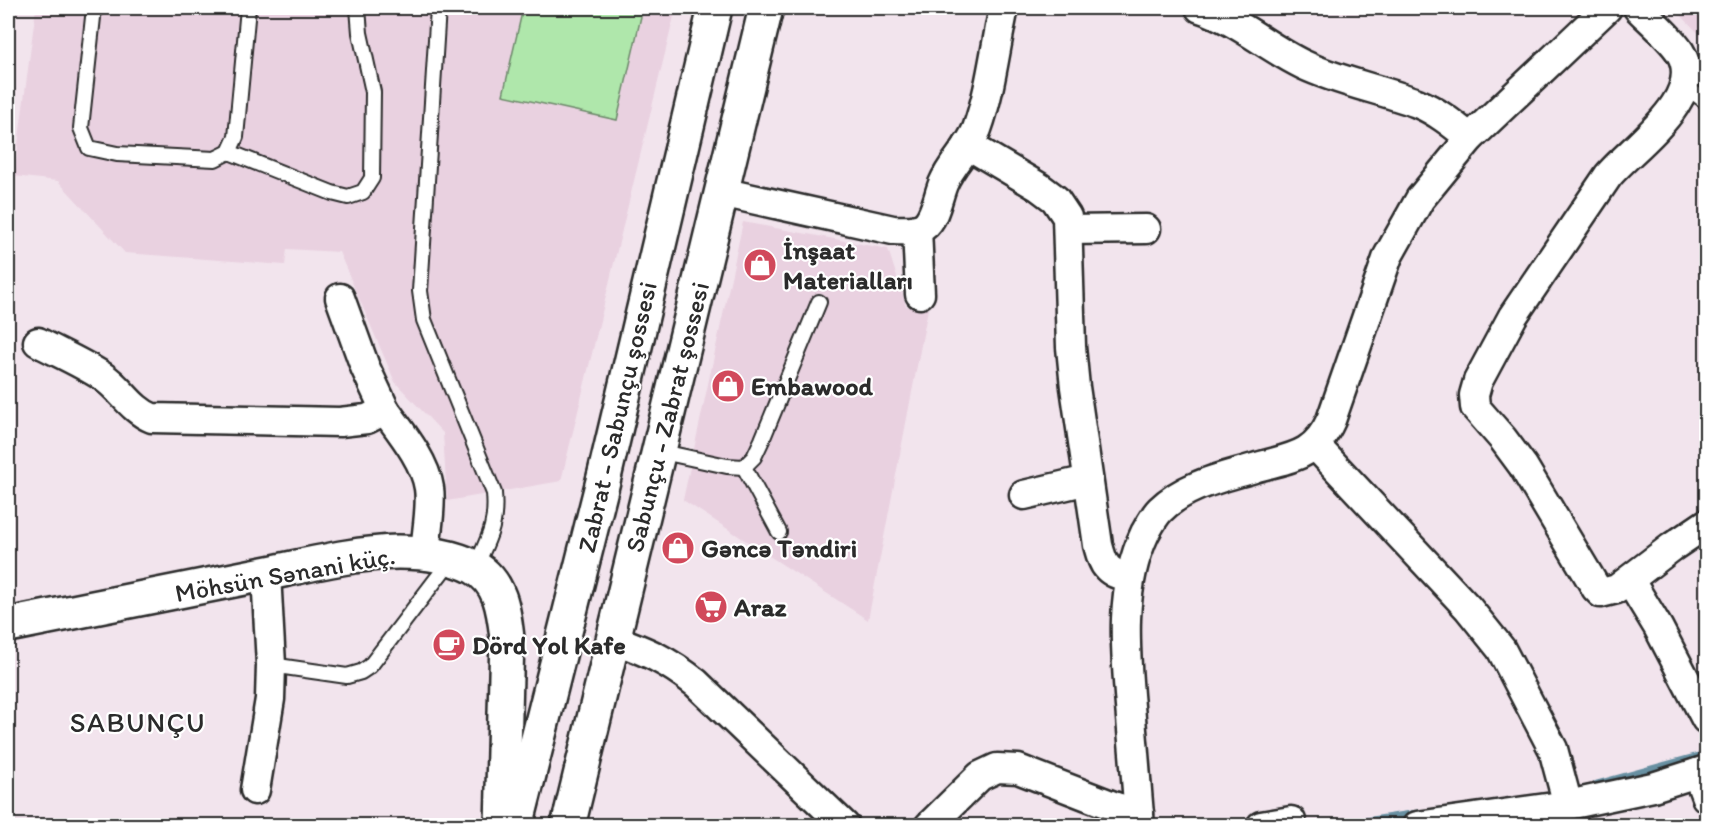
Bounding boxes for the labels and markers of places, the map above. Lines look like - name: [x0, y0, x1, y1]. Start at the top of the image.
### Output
- place label: İnşaat Materialları: [783, 234, 913, 296]
- shop icon: İnşaat Materialları: [742, 247, 778, 283]
- shop icon: Embawood: [710, 368, 746, 404]
- place label: Embawood: [751, 370, 873, 402]
- shop icon: Gəncə Təndiri: [660, 530, 696, 566]
- place label: Gəncə Təndiri: [701, 532, 857, 564]
- supermarket icon: Araz: [693, 589, 729, 625]
- place label: Araz: [733, 591, 787, 623]
- cafe icon: Dörd Yol Kafe: [431, 627, 467, 663]
- place label: Dörd Yol Kafe: [472, 629, 626, 661]

